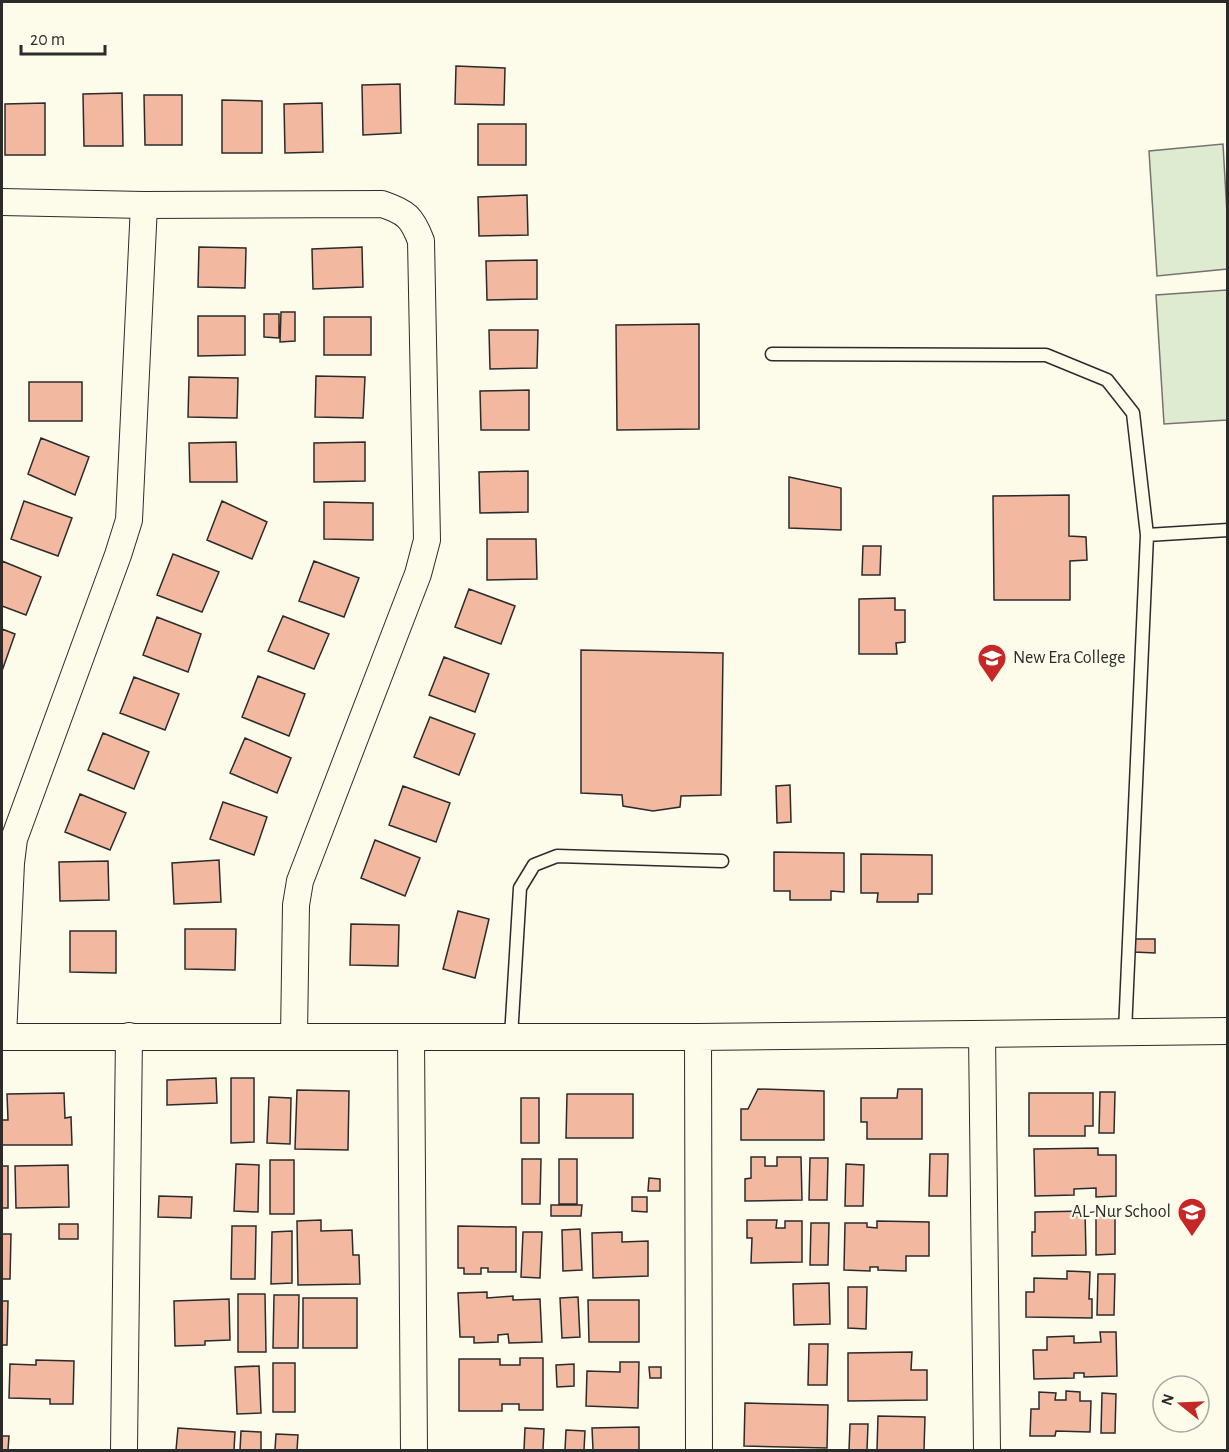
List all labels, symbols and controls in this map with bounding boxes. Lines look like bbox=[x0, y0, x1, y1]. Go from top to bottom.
scale bar bbox=[21, 18, 105, 56]
text: 20 m bbox=[30, 31, 65, 49]
school or university icon: New Era College bbox=[976, 642, 1008, 684]
place label: New Era College bbox=[1013, 649, 1126, 667]
school or university icon: AL-Nur School bbox=[1176, 1196, 1208, 1238]
place label: AL-Nur School bbox=[1072, 1203, 1171, 1221]
north arrow bbox=[1151, 1374, 1211, 1434]
text: N bbox=[1158, 1392, 1177, 1407]

